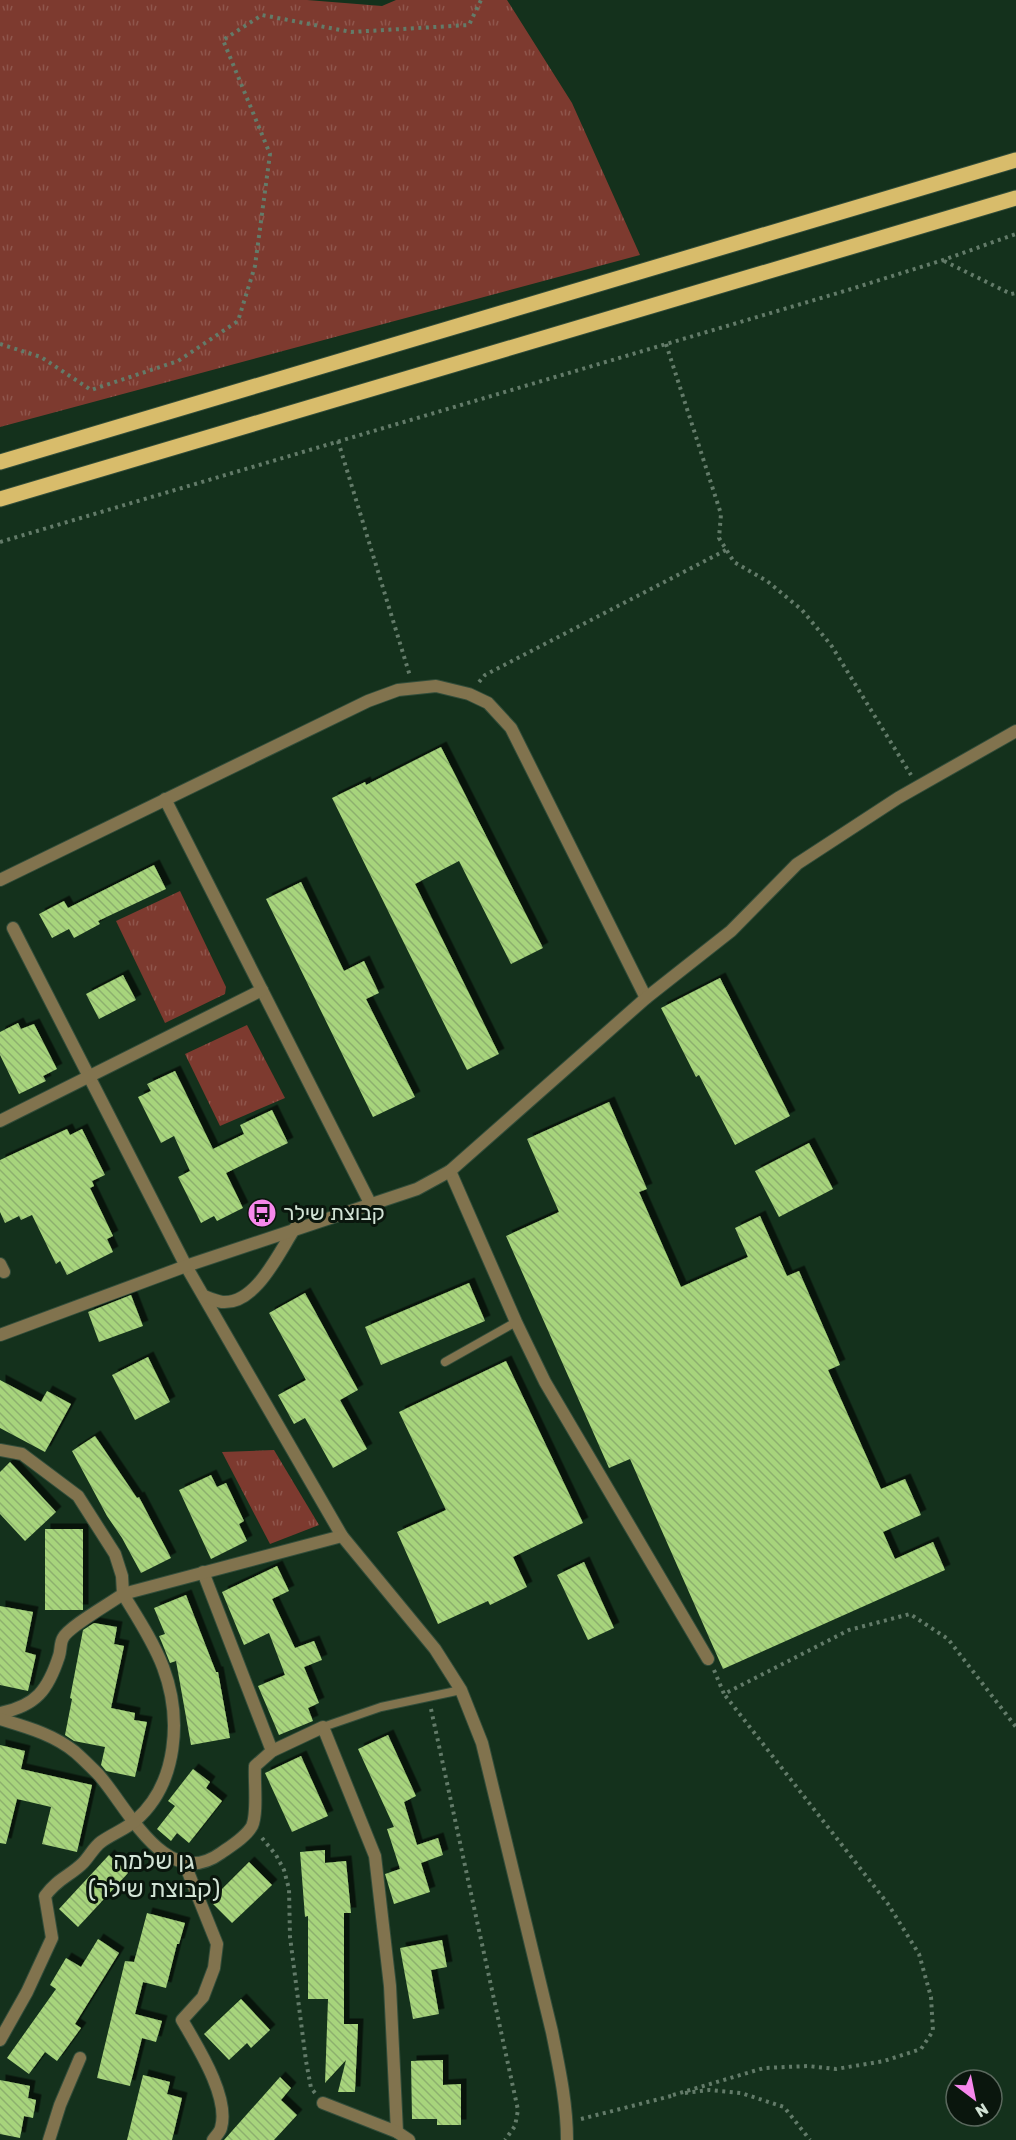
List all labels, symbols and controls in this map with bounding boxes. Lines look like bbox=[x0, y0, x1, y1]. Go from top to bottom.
bus stop icon: קבוצת שילר bbox=[246, 1197, 278, 1229]
place label: קבוצת שילר bbox=[283, 1200, 385, 1225]
district label: גן שלמה (קבוצת שילר) bbox=[88, 1847, 220, 1903]
north arrow bbox=[944, 2068, 1004, 2128]
text: N bbox=[972, 2099, 992, 2121]

